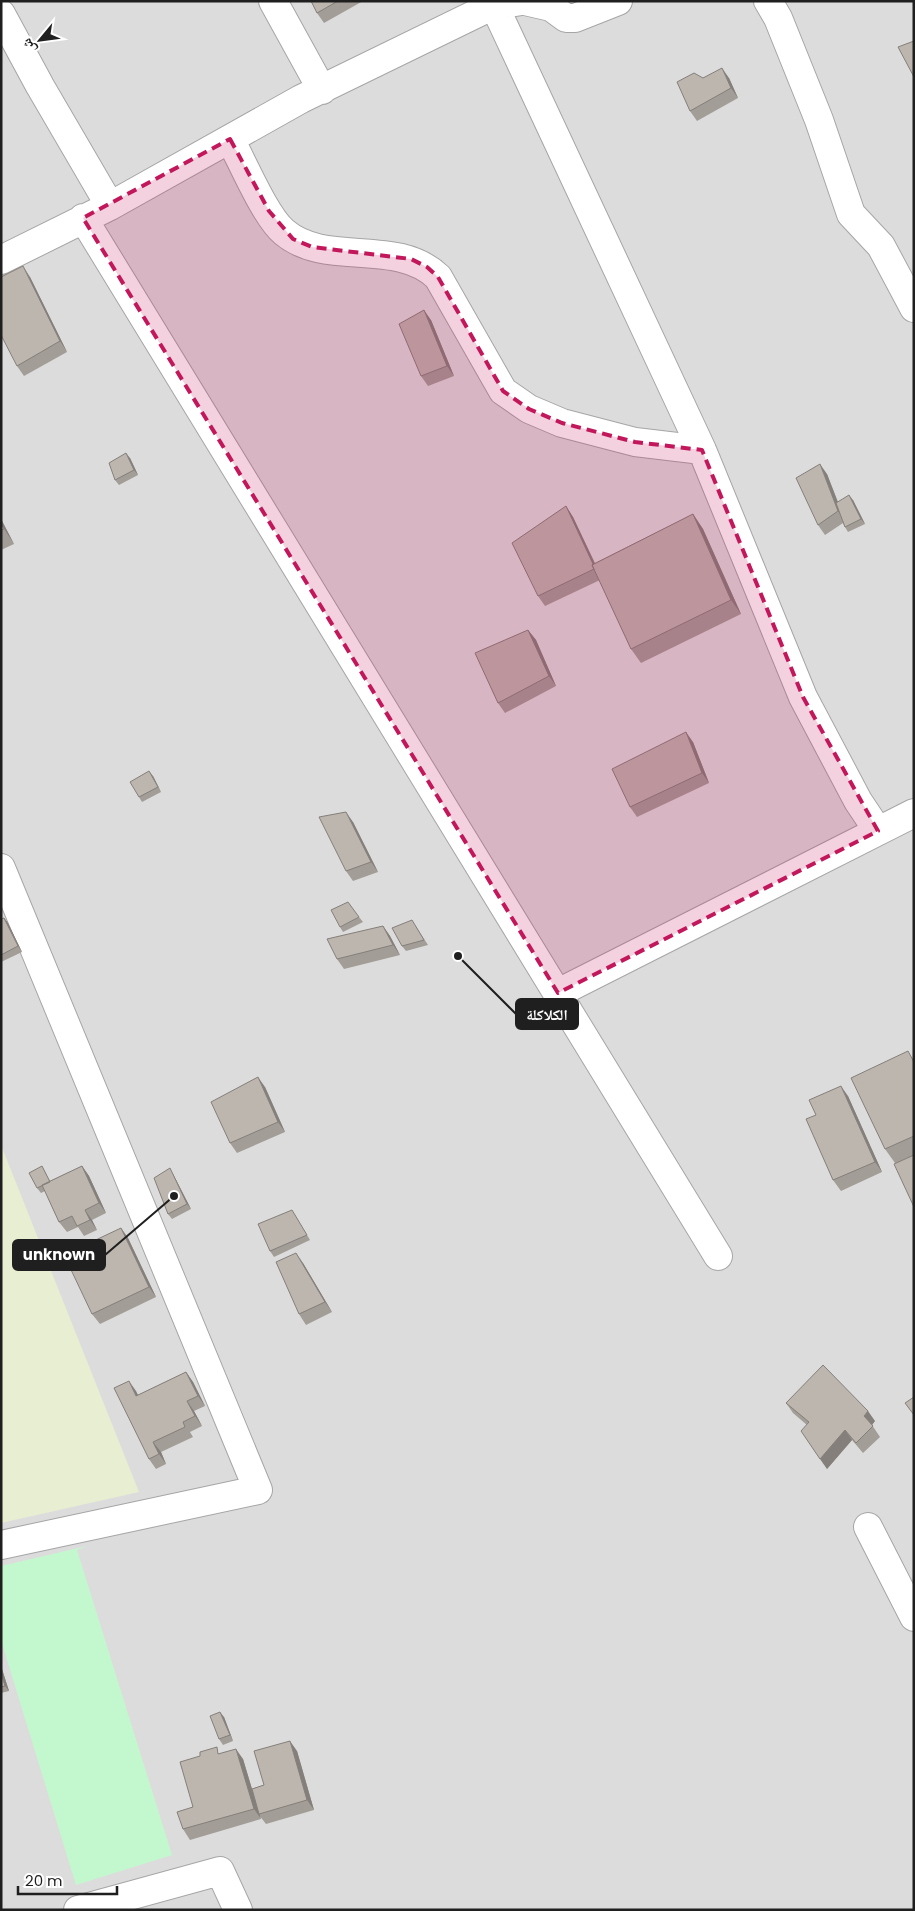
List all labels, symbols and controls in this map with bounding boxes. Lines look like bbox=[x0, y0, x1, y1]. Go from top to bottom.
north arrow bbox=[15, 15, 65, 65]
text: ش bbox=[16, 35, 41, 58]
callout: الكلاكلة bbox=[516, 999, 578, 1029]
text: الكلاكلة bbox=[526, 1004, 568, 1025]
callout: unknown bbox=[13, 1240, 105, 1270]
text: unknown bbox=[23, 1244, 95, 1265]
scale bar bbox=[18, 1864, 116, 1896]
text: 20 m bbox=[25, 1870, 63, 1891]

